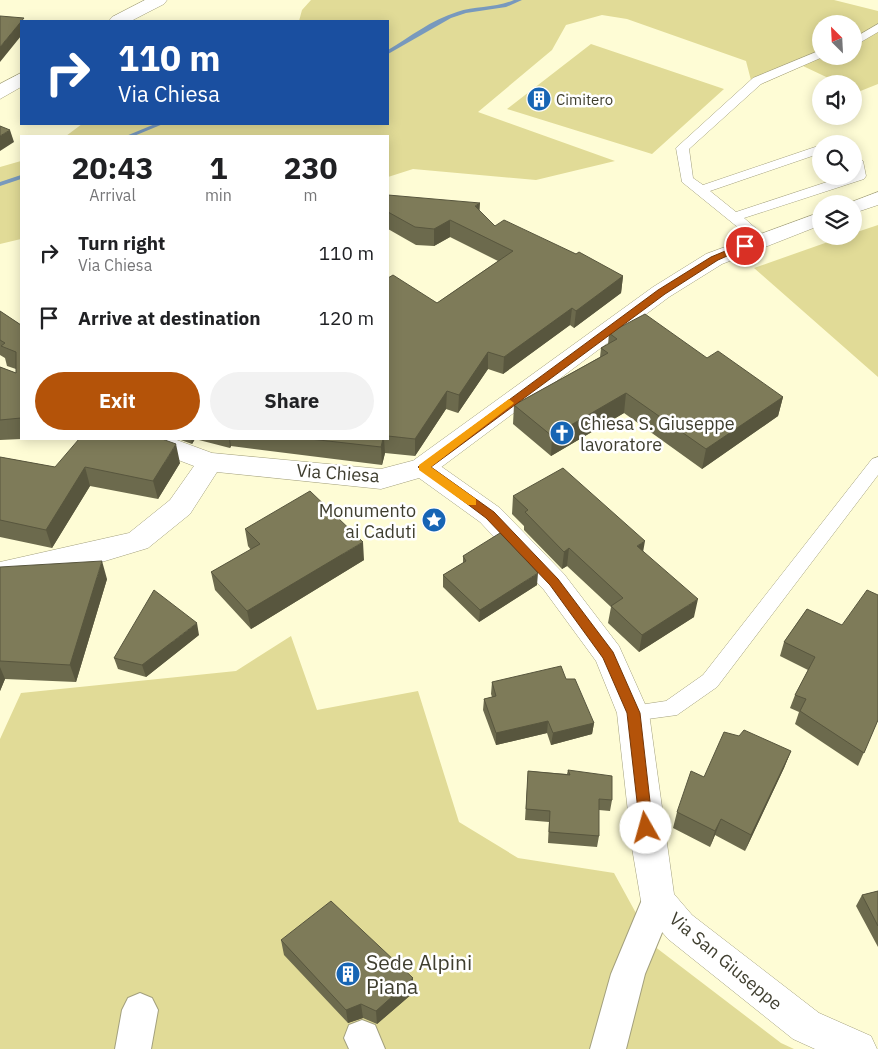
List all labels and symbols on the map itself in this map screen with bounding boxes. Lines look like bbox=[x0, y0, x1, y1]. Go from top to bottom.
north arrow bbox=[812, 15, 862, 65]
building icon: Cimitero bbox=[526, 86, 552, 112]
place label: Cimitero bbox=[556, 90, 613, 109]
pin bbox=[724, 225, 766, 267]
place label: Chiesa S. Giuseppe lavoratore bbox=[580, 412, 735, 456]
church icon: Chiesa S. Giuseppe lavoratore bbox=[549, 420, 575, 446]
street label: Via Chiesa bbox=[296, 459, 381, 487]
place label: Monumento ai Caduti bbox=[319, 499, 416, 543]
place icon: Monumento ai Caduti bbox=[421, 507, 447, 533]
position arrow bbox=[619, 801, 671, 853]
street label: Via San Giuseppe bbox=[665, 907, 787, 1015]
place label: Sede Alpini Piana bbox=[366, 948, 472, 1000]
building icon: Sede Alpini Piana bbox=[335, 961, 361, 987]

